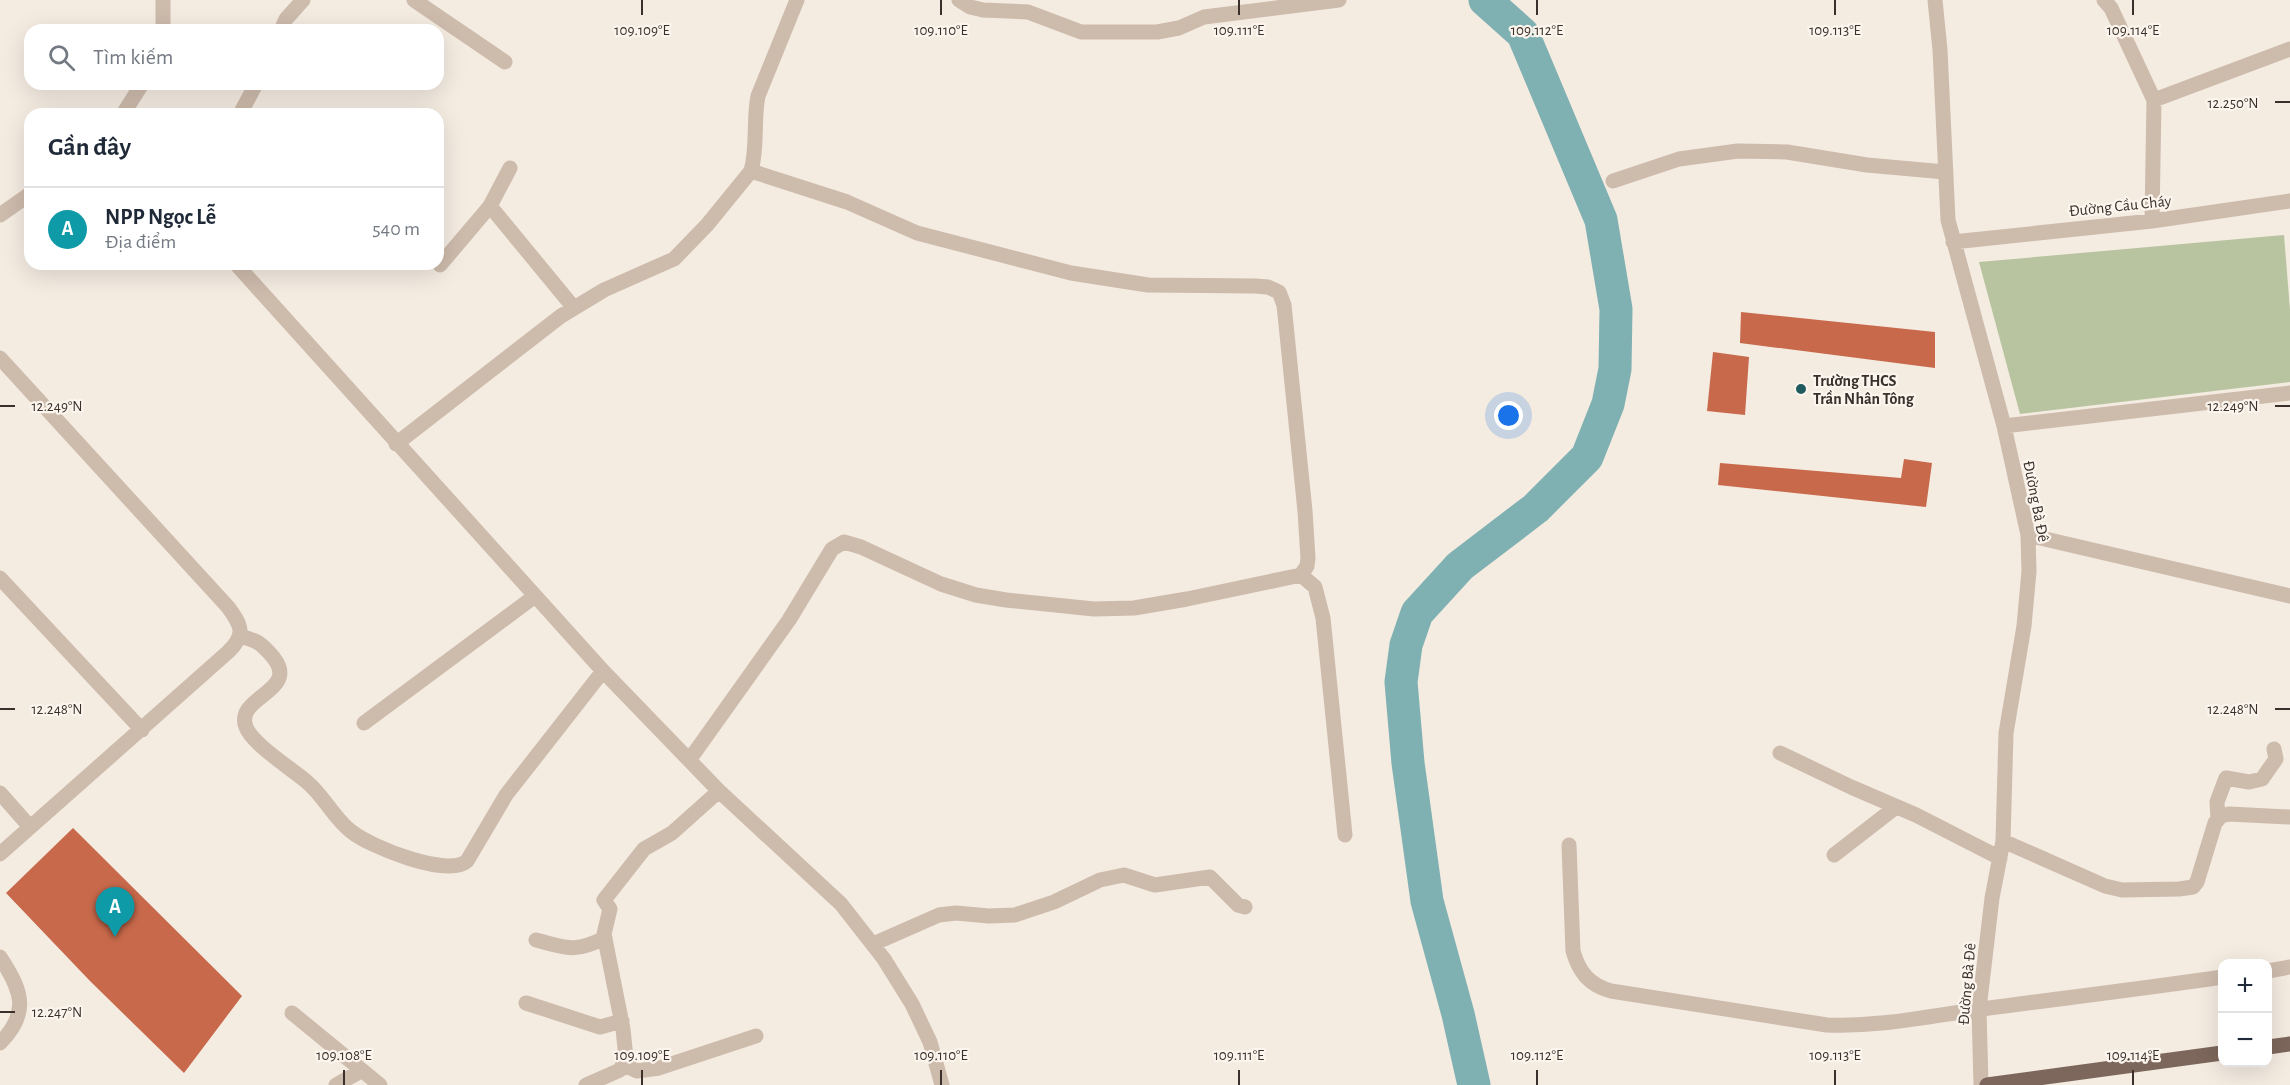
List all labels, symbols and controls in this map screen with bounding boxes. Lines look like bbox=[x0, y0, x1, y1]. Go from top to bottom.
text: 109.109°E bbox=[614, 23, 670, 38]
text: 109.110°E bbox=[914, 23, 968, 38]
text: 109.111°E bbox=[1214, 23, 1264, 38]
text: 109.112°E bbox=[1511, 23, 1563, 38]
text: 109.113°E bbox=[1809, 23, 1861, 38]
text: 109.114°E bbox=[2107, 23, 2159, 38]
search box bbox=[24, 24, 444, 90]
icon: search bbox=[45, 41, 78, 74]
text: Tìm kiếm bbox=[93, 46, 173, 68]
text: 12.250°N bbox=[2207, 96, 2259, 111]
text: Gần đây bbox=[48, 134, 131, 160]
street label: Đường Cầu Cháy bbox=[2068, 193, 2172, 220]
text: NPP Ngọc Lễ bbox=[105, 206, 216, 228]
text: A bbox=[62, 219, 74, 239]
text: 540 m bbox=[372, 219, 420, 239]
text: Địa điểm bbox=[105, 232, 176, 252]
place label: Trường THCS Trần Nhân Tông bbox=[1813, 373, 1915, 407]
marker: Trường THCS Trần Nhân Tông bbox=[1794, 382, 1808, 396]
text: 12.249°N bbox=[31, 399, 83, 414]
text: 12.249°N bbox=[2207, 399, 2259, 414]
your location bbox=[1494, 401, 1523, 430]
street label: Đường Bà Đê bbox=[2020, 459, 2052, 543]
text: 12.248°N bbox=[31, 702, 83, 717]
text: 12.248°N bbox=[2207, 702, 2259, 717]
pin: A bbox=[96, 888, 134, 937]
street label: Đường Bà Đê bbox=[1955, 942, 1979, 1026]
map controls bbox=[2218, 959, 2272, 1067]
button: + bbox=[2218, 959, 2272, 1013]
text: 12.247°N bbox=[32, 1005, 82, 1020]
button: − bbox=[2218, 1013, 2272, 1067]
text: 109.108°E bbox=[316, 1048, 372, 1063]
text: 109.109°E bbox=[614, 1048, 670, 1063]
text: 109.110°E bbox=[914, 1048, 968, 1063]
text: 109.111°E bbox=[1214, 1048, 1264, 1063]
text: 109.112°E bbox=[1511, 1048, 1563, 1063]
text: 109.113°E bbox=[1809, 1048, 1861, 1063]
text: 109.114°E bbox=[2107, 1048, 2159, 1063]

